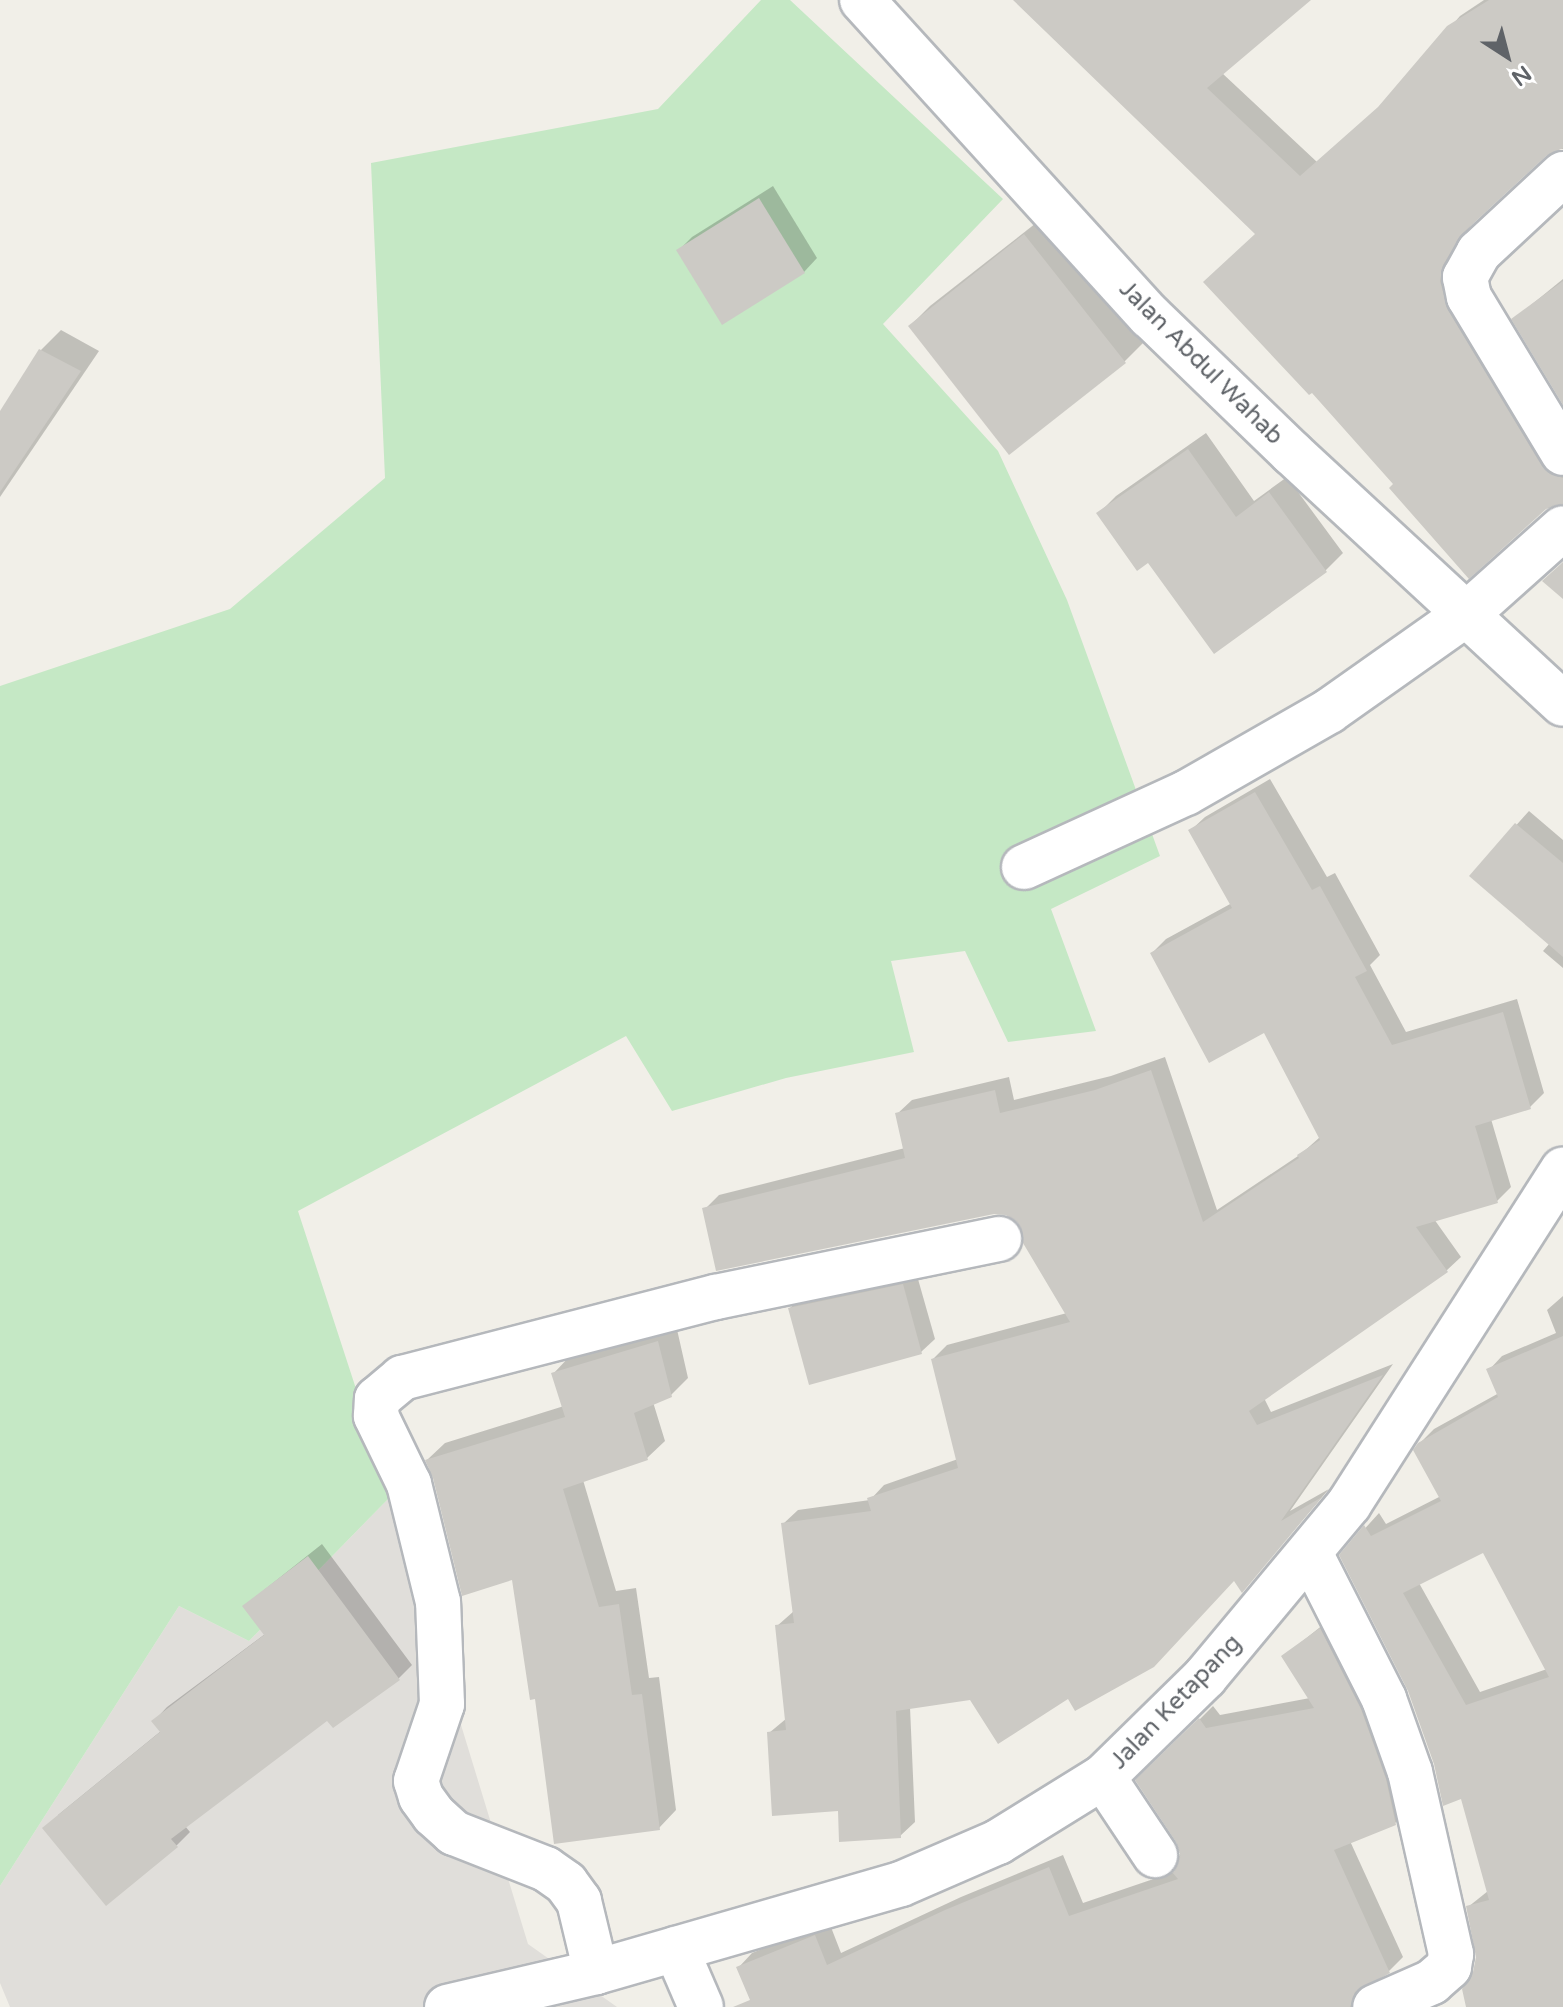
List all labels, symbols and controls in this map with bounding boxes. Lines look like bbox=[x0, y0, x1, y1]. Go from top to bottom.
north arrow bbox=[1467, 16, 1547, 96]
text: N bbox=[1506, 60, 1536, 91]
street label: Jalan Abdul Wahab bbox=[1113, 275, 1289, 451]
street label: Jalan Ketapang bbox=[1105, 1629, 1247, 1775]

